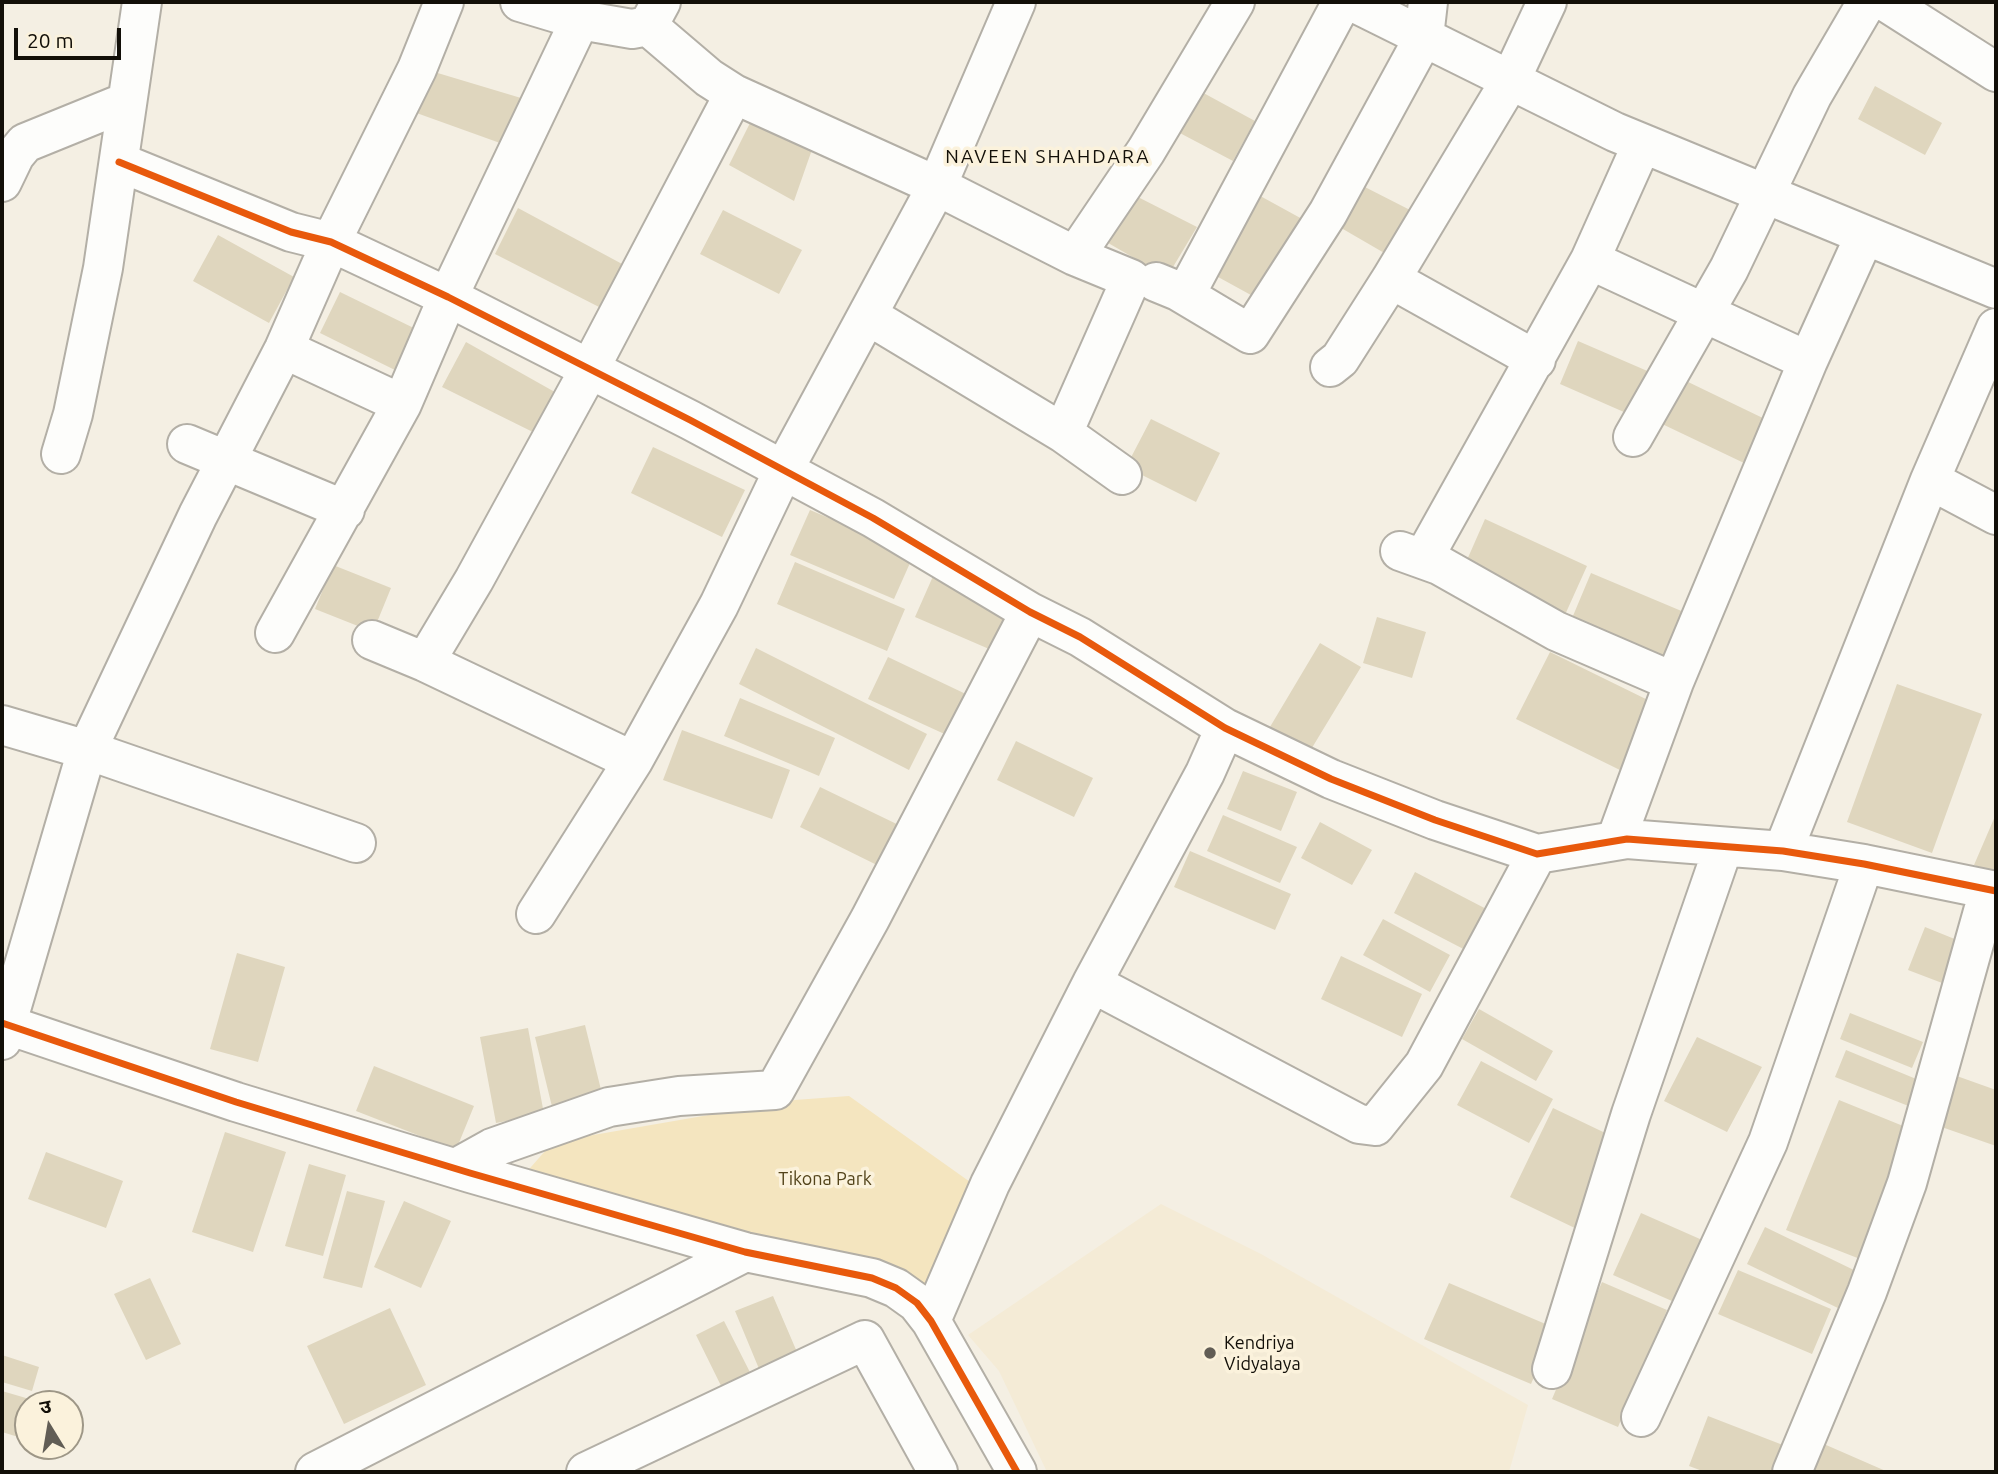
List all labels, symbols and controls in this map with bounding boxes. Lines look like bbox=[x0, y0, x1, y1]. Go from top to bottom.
scale bar bbox=[18, 14, 124, 58]
text: 20 m bbox=[27, 28, 74, 52]
district label: NAVEEN SHAHDARA bbox=[947, 146, 1149, 168]
park label: Tikona Park bbox=[778, 1168, 872, 1190]
place label: Kendriya Vidyalaya bbox=[1224, 1332, 1301, 1374]
marker: Kendriya Vidyalaya bbox=[1202, 1345, 1218, 1361]
north arrow bbox=[14, 1390, 84, 1460]
text: उ bbox=[38, 1394, 53, 1418]

